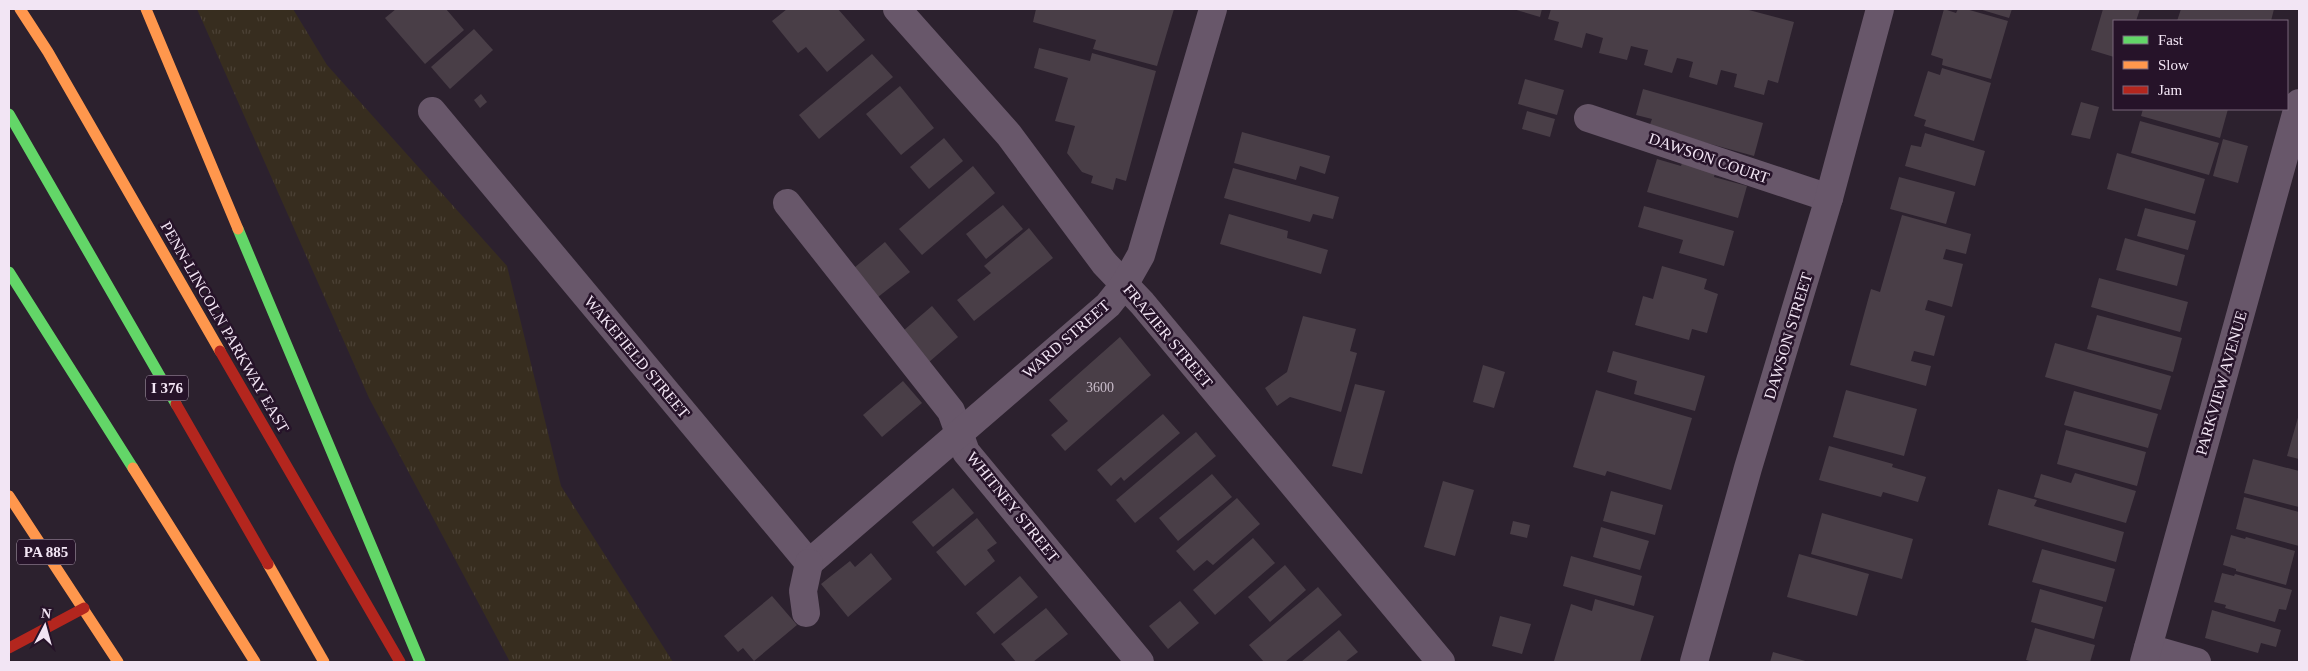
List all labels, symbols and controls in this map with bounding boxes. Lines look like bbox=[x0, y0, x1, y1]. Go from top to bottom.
legend bbox=[2113, 20, 2288, 110]
text: Fast bbox=[2158, 32, 2184, 48]
text: Slow bbox=[2158, 57, 2189, 73]
text: Jam bbox=[2158, 82, 2182, 98]
street label: DAWSON COURT bbox=[1647, 129, 1772, 187]
street label: PENN-LINCOLN PARKWAY EAST bbox=[157, 218, 293, 436]
street label: DAWSON STREET bbox=[1761, 270, 1815, 401]
street label: FRAZIER STREET bbox=[1120, 281, 1216, 391]
street label: WAKEFIELD STREET bbox=[581, 292, 693, 422]
street label: WARD STREET bbox=[1019, 296, 1113, 381]
street label: PARKVIEW AVENUE bbox=[2192, 309, 2250, 457]
road number: I 376 bbox=[146, 376, 188, 400]
house number: 3600 bbox=[1086, 380, 1114, 395]
street label: WHITNEY STREET bbox=[963, 449, 1063, 566]
road number: PA 885 bbox=[17, 540, 75, 564]
north arrow bbox=[20, 601, 70, 651]
text: N bbox=[40, 606, 52, 622]

